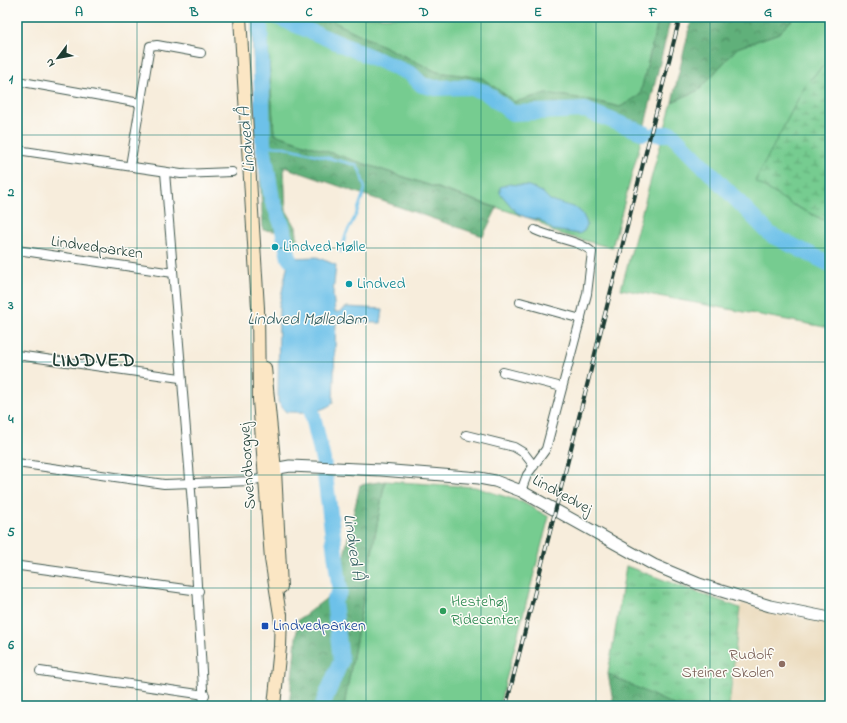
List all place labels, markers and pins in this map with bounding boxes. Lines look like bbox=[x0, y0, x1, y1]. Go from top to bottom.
place label: Lindved Mølle bbox=[283, 235, 366, 259]
marker: Lindved Mølle bbox=[270, 242, 280, 252]
place label: Lindved bbox=[357, 272, 406, 296]
marker: Lindved bbox=[344, 279, 354, 289]
place label: Hestehøj Ridecenter bbox=[451, 590, 519, 632]
marker: Hestehøj Ridecenter bbox=[438, 606, 448, 616]
place label: Lindvedparken bbox=[273, 614, 366, 638]
marker: Lindvedparken bbox=[260, 621, 270, 631]
place label: Rudolf Steiner Skolen bbox=[681, 643, 775, 685]
marker: Rudolf Steiner Skolen bbox=[777, 659, 787, 669]

